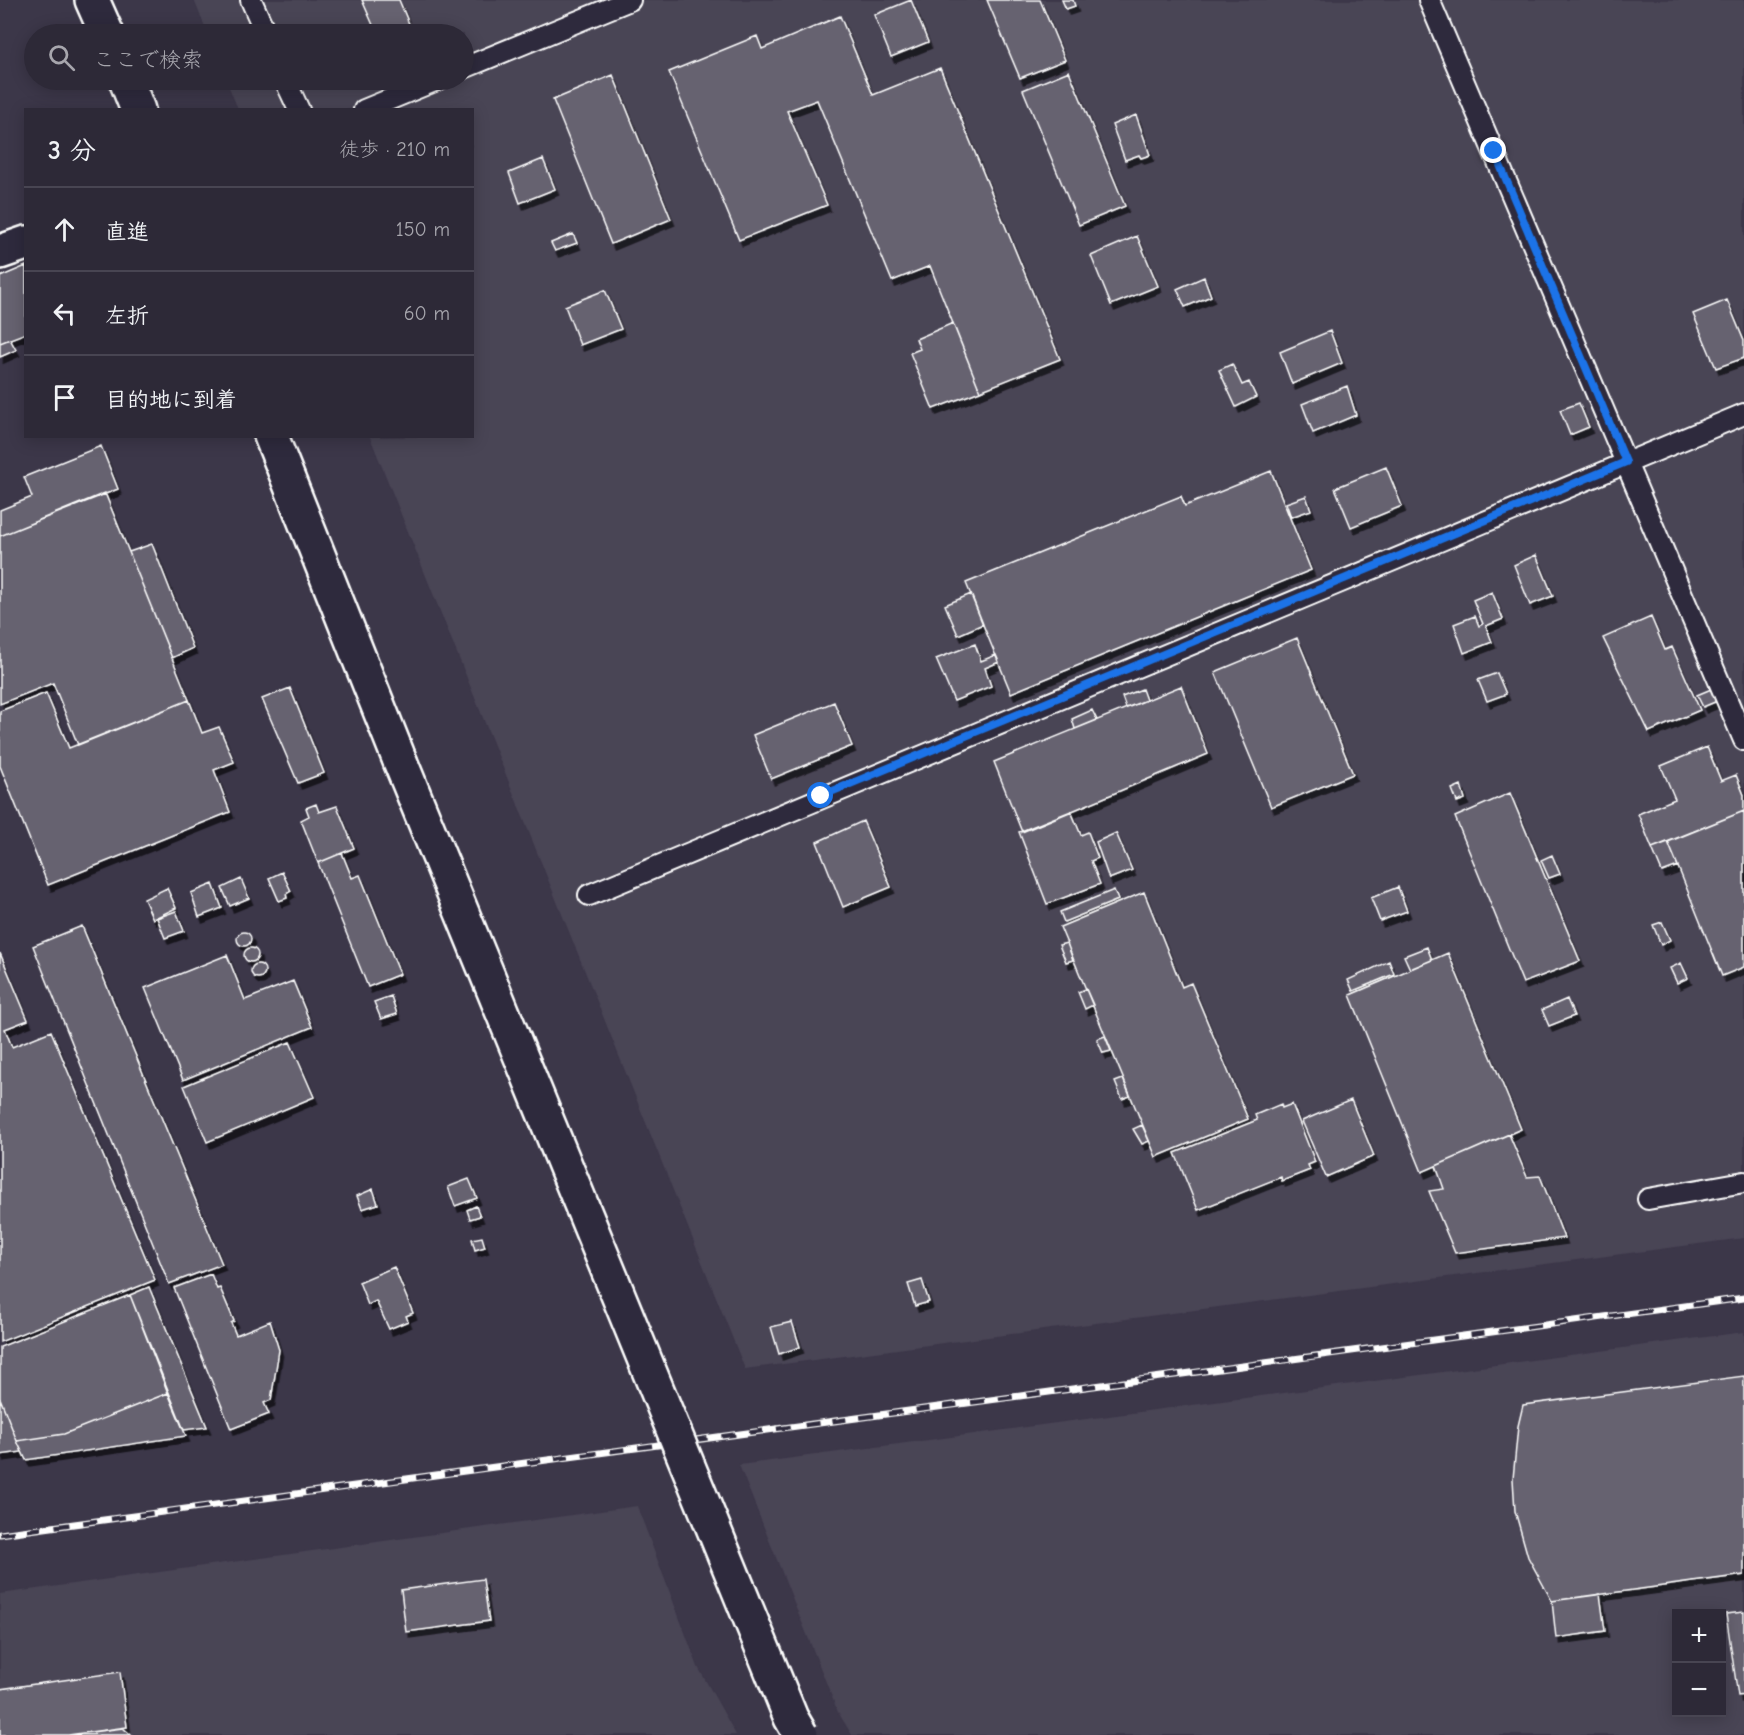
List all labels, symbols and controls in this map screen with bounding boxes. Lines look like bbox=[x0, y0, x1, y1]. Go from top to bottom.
search box bbox=[24, 24, 474, 90]
icon: search bbox=[45, 41, 78, 74]
text: ここで検索 bbox=[93, 47, 203, 73]
text: 3 分 bbox=[48, 136, 96, 166]
route end bbox=[1480, 137, 1506, 163]
text: 徒歩 · 210 m bbox=[339, 138, 450, 161]
icon: ahead bbox=[48, 213, 81, 246]
text: 150 m bbox=[396, 218, 450, 241]
text: 直進 bbox=[105, 219, 149, 245]
icon: left bbox=[48, 297, 81, 330]
text: 60 m bbox=[404, 302, 450, 325]
text: 左折 bbox=[105, 303, 149, 329]
icon: arrive bbox=[48, 381, 81, 414]
text: 目的地に到着 bbox=[105, 387, 237, 413]
route start bbox=[807, 782, 833, 808]
map controls bbox=[1672, 1609, 1726, 1717]
button: + bbox=[1672, 1609, 1726, 1663]
button: − bbox=[1672, 1663, 1726, 1717]

